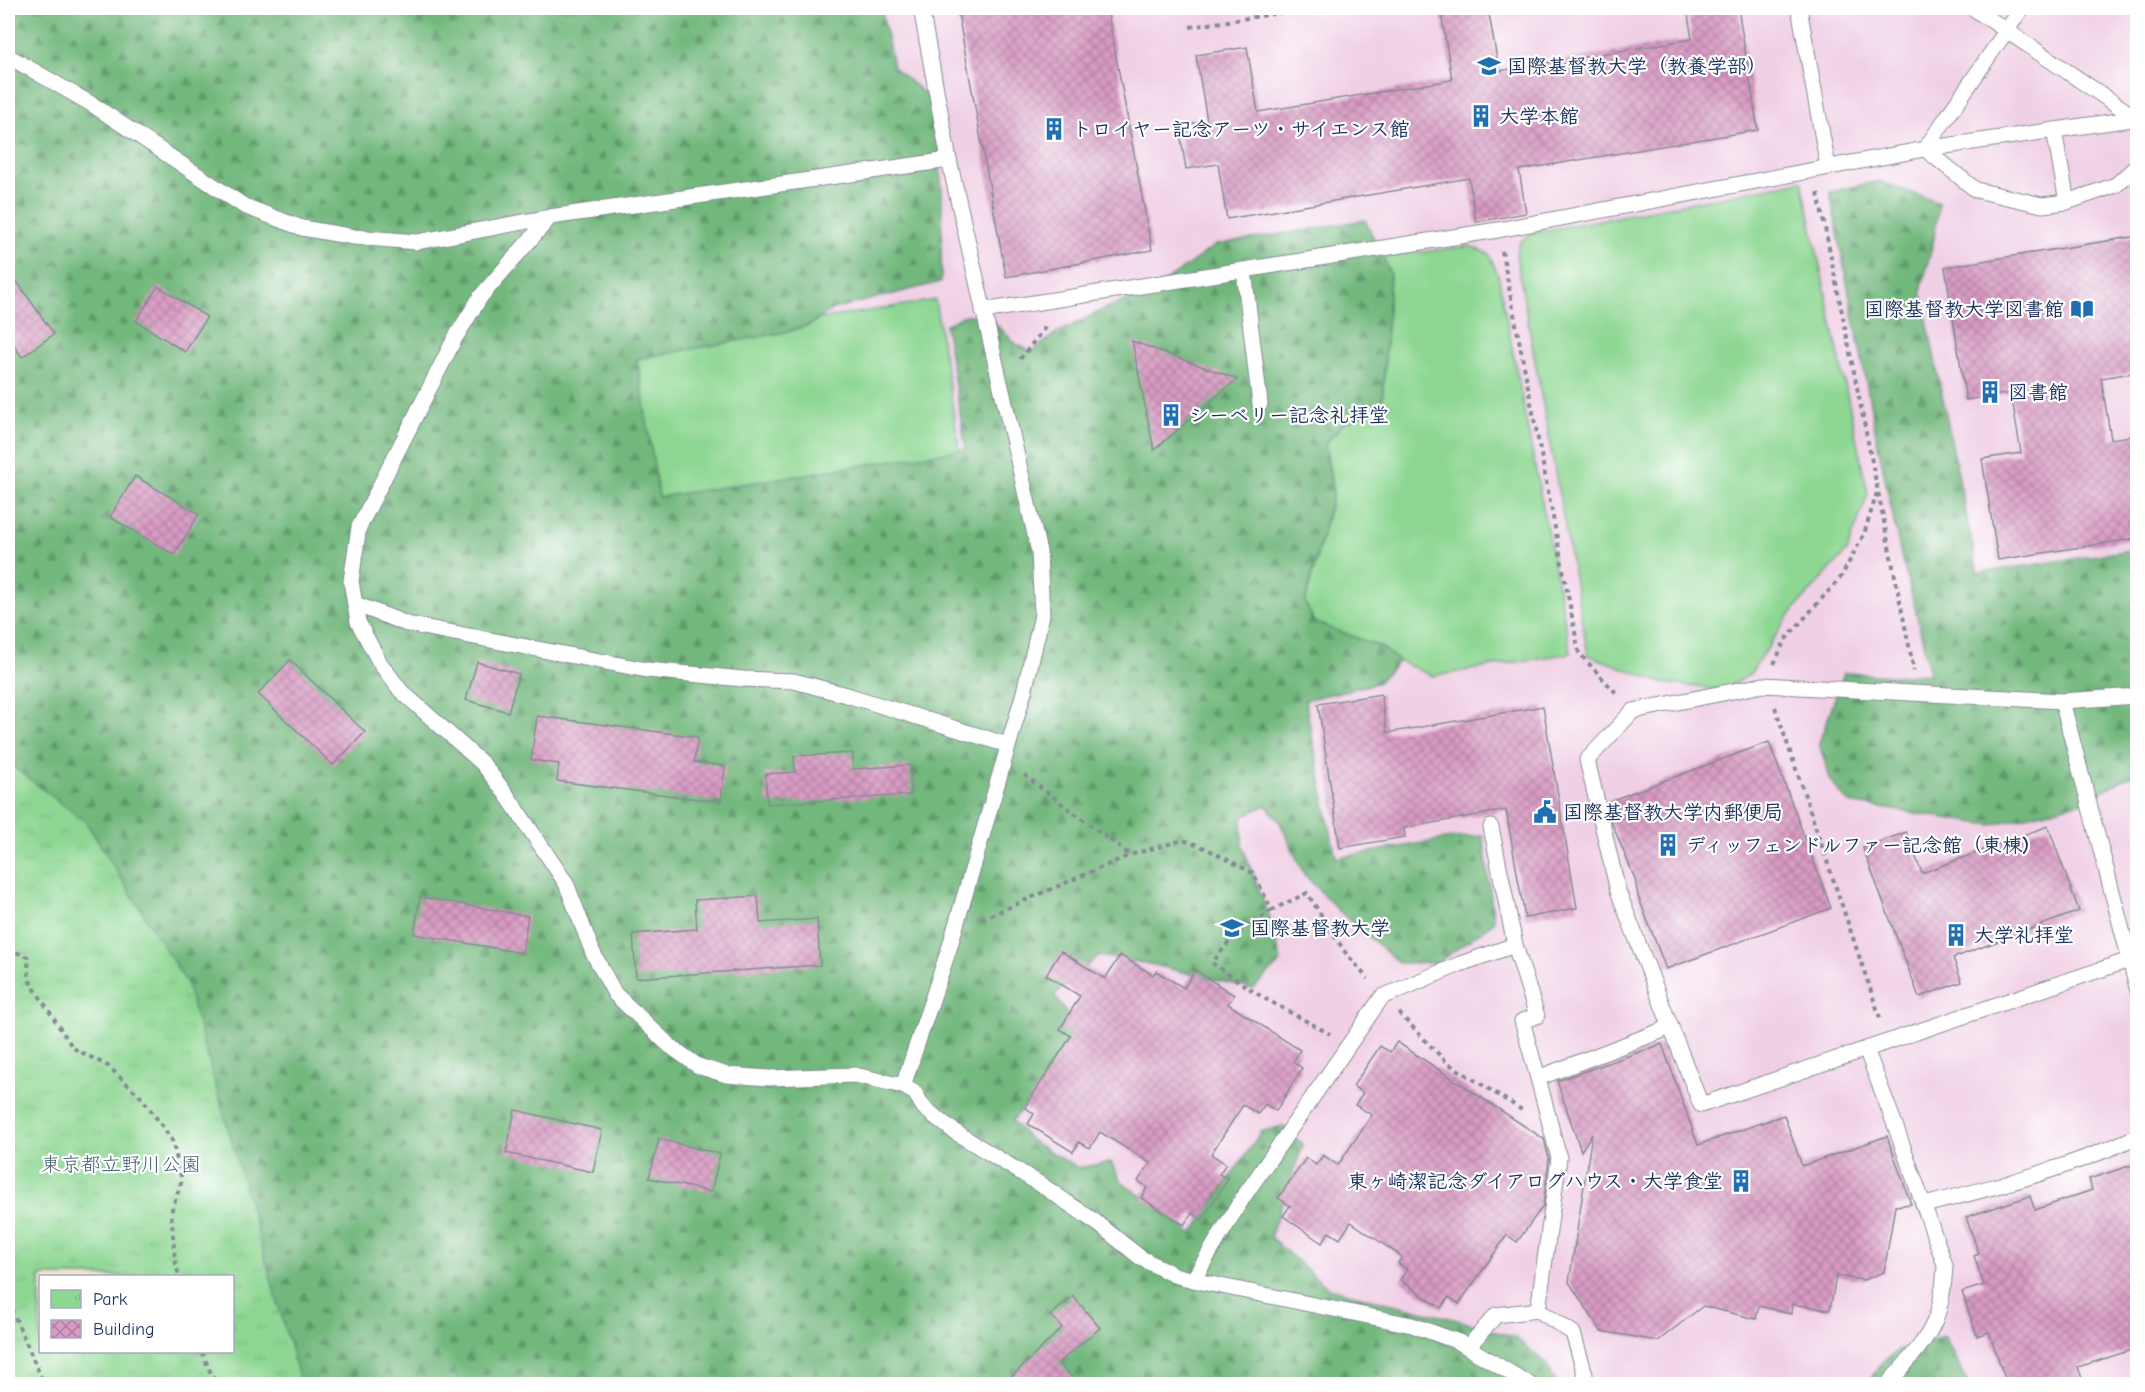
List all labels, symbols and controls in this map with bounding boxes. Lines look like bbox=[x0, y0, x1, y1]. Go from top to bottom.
school or university icon: 国際基督教大学（教養学部） bbox=[1476, 53, 1502, 79]
place label: 国際基督教大学（教養学部） bbox=[1507, 55, 1767, 78]
building icon: 大学本館 bbox=[1468, 103, 1494, 129]
place label: 大学本館 bbox=[1499, 105, 1579, 128]
building icon: トロイヤー記念アーツ・サイエンス館 bbox=[1041, 116, 1067, 142]
place label: トロイヤー記念アーツ・サイエンス館 bbox=[1072, 118, 1410, 141]
library icon: 国際基督教大学図書館 bbox=[2069, 296, 2095, 322]
place label: 国際基督教大学図書館 bbox=[1864, 298, 2064, 321]
building icon: 図書館 bbox=[1977, 379, 2003, 405]
place label: 図書館 bbox=[2008, 381, 2068, 404]
building icon: シーベリー記念礼拝堂 bbox=[1158, 402, 1184, 428]
place label: シーベリー記念礼拝堂 bbox=[1189, 404, 1389, 427]
public building icon: 国際基督教大学内郵便局 bbox=[1532, 799, 1558, 825]
place label: 国際基督教大学内郵便局 bbox=[1563, 801, 1783, 824]
building icon: ディッフェンドルファー記念館（東棟) bbox=[1655, 832, 1681, 858]
place label: ディッフェンドルファー記念館（東棟) bbox=[1686, 834, 2029, 857]
school or university icon: 国際基督教大学 bbox=[1219, 915, 1245, 941]
place label: 国際基督教大学 bbox=[1250, 917, 1390, 940]
building icon: 大学礼拝堂 bbox=[1943, 922, 1969, 948]
place label: 大学礼拝堂 bbox=[1974, 924, 2074, 947]
park label: 東京都立野川公園 bbox=[41, 1153, 201, 1176]
building icon: 東ヶ崎潔記念ダイアログハウス・大学食堂 bbox=[1728, 1168, 1754, 1194]
place label: 東ヶ崎潔記念ダイアログハウス・大学食堂 bbox=[1347, 1170, 1723, 1193]
legend bbox=[39, 1275, 234, 1353]
text: Park bbox=[93, 1289, 128, 1310]
text: Building bbox=[93, 1319, 155, 1340]

